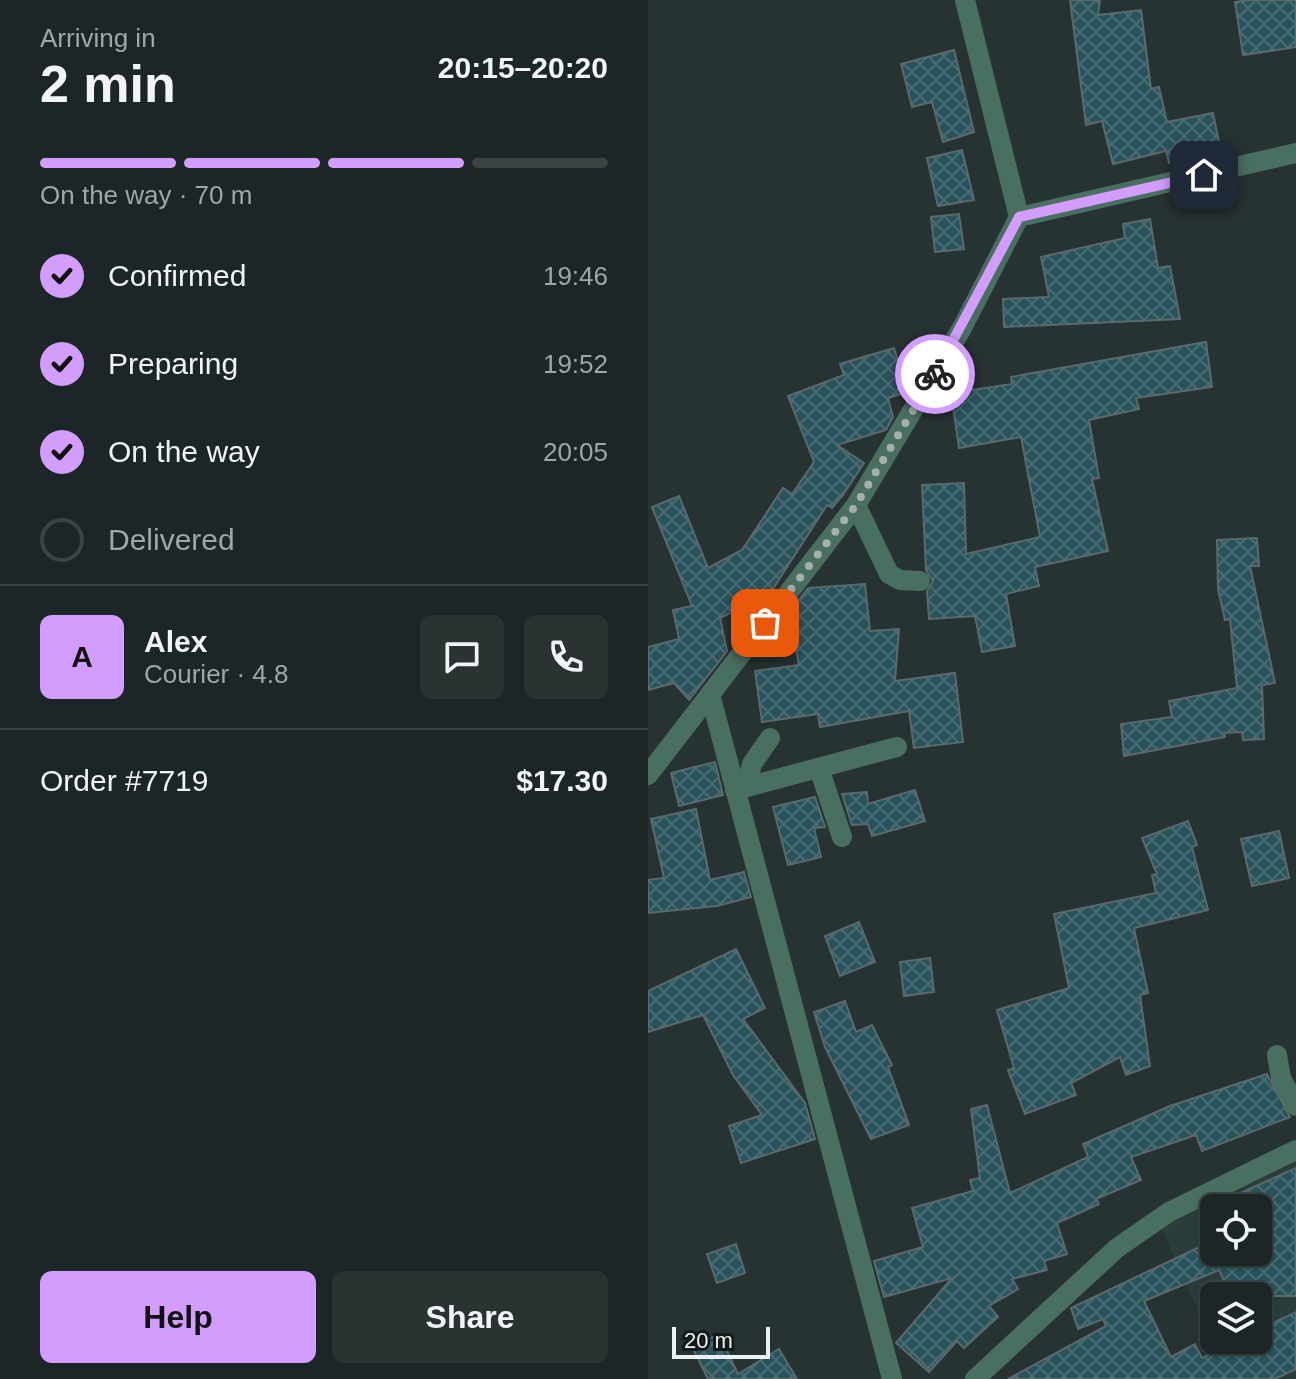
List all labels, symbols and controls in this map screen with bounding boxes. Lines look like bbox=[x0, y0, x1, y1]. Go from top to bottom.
text: Arriving in bbox=[40, 23, 156, 53]
text: 20:15–20:20 bbox=[438, 51, 608, 84]
text: 2 min bbox=[40, 55, 176, 113]
pin bbox=[1170, 141, 1238, 209]
icon: home bbox=[1182, 153, 1226, 197]
text: On the way · 70 m bbox=[40, 180, 252, 210]
icon: check bbox=[40, 254, 84, 298]
text: Confirmed bbox=[108, 259, 246, 292]
text: 19:46 bbox=[543, 261, 608, 291]
courier bbox=[895, 334, 975, 414]
icon: check bbox=[40, 342, 84, 386]
text: Preparing bbox=[108, 347, 238, 380]
text: 19:52 bbox=[543, 349, 608, 379]
icon: bike bbox=[913, 352, 957, 396]
icon: check bbox=[40, 430, 84, 474]
text: On the way bbox=[108, 435, 260, 468]
text: 20:05 bbox=[543, 437, 608, 467]
text: Delivered bbox=[108, 523, 235, 556]
pin bbox=[731, 589, 799, 657]
icon: bag bbox=[743, 601, 787, 645]
button: chat bbox=[420, 615, 504, 699]
button: phone bbox=[524, 615, 608, 699]
text: Alex bbox=[144, 625, 207, 658]
text: A bbox=[71, 640, 93, 673]
text: Courier · 4.8 bbox=[144, 659, 289, 689]
text: Order #7719 bbox=[40, 764, 208, 797]
text: $17.30 bbox=[516, 764, 608, 797]
map controls bbox=[1200, 1194, 1272, 1354]
button: locate bbox=[1200, 1194, 1272, 1266]
button: Help bbox=[40, 1271, 316, 1363]
button: Share bbox=[332, 1271, 608, 1363]
button: layers bbox=[1200, 1282, 1272, 1354]
scale bar bbox=[672, 1323, 770, 1359]
text: 20 m bbox=[684, 1328, 733, 1353]

